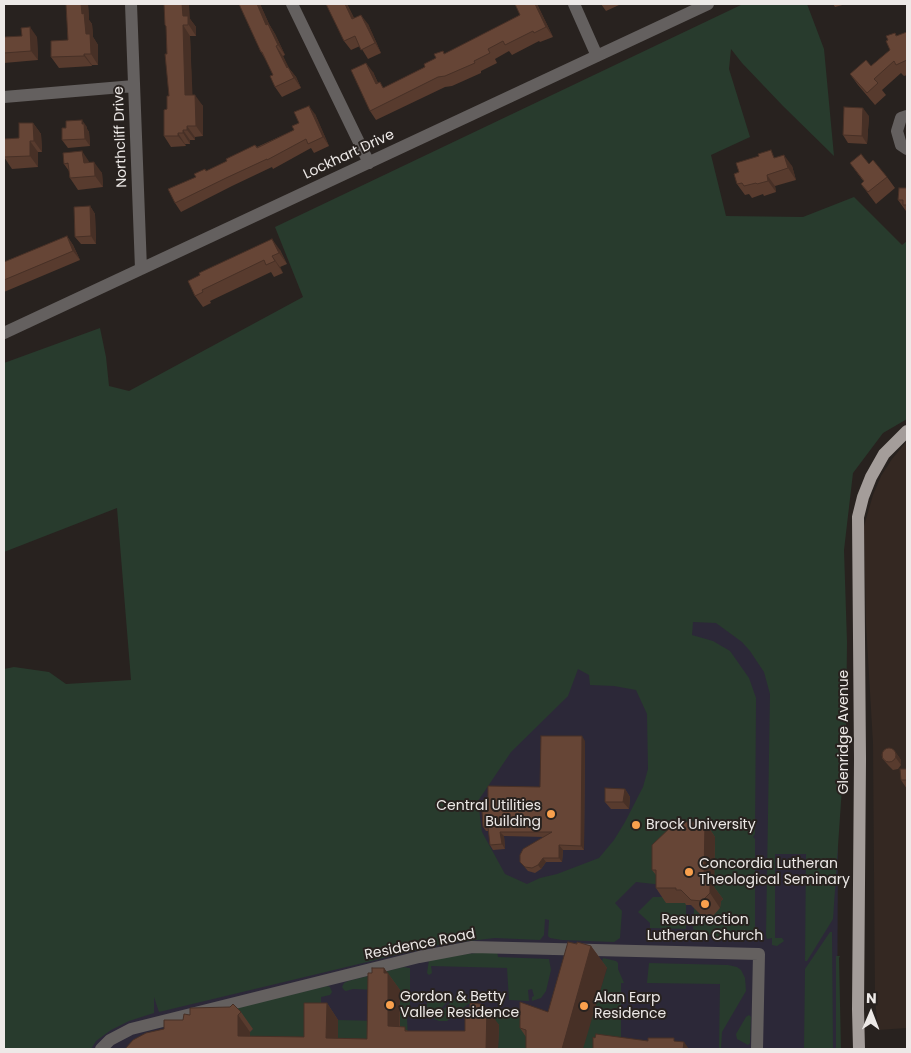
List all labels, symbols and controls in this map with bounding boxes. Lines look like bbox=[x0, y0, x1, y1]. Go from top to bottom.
street label: Northcliff Drive bbox=[111, 86, 131, 188]
street label: Lockhart Drive bbox=[301, 127, 397, 183]
street label: Glenridge Avenue bbox=[836, 670, 852, 794]
place label: Central Utilities Building bbox=[436, 798, 541, 830]
marker: Central Utilities Building bbox=[545, 808, 557, 820]
place label: Brock University bbox=[646, 817, 756, 833]
marker: Brock University bbox=[630, 819, 642, 831]
place label: Concordia Lutheran Theological Seminary bbox=[699, 856, 850, 889]
marker: Concordia Lutheran Theological Seminary bbox=[683, 866, 695, 878]
marker: Resurrection Lutheran Church bbox=[699, 898, 711, 910]
place label: Resurrection Lutheran Church bbox=[647, 912, 763, 944]
street label: Residence Road bbox=[363, 926, 477, 964]
north arrow bbox=[846, 988, 896, 1038]
text: N bbox=[866, 988, 877, 1008]
place label: Gordon & Betty Vallee Residence bbox=[400, 989, 519, 1022]
place label: Alan Earp Residence bbox=[594, 990, 666, 1022]
marker: Gordon & Betty Vallee Residence bbox=[384, 999, 396, 1011]
marker: Alan Earp Residence bbox=[578, 1000, 590, 1012]

